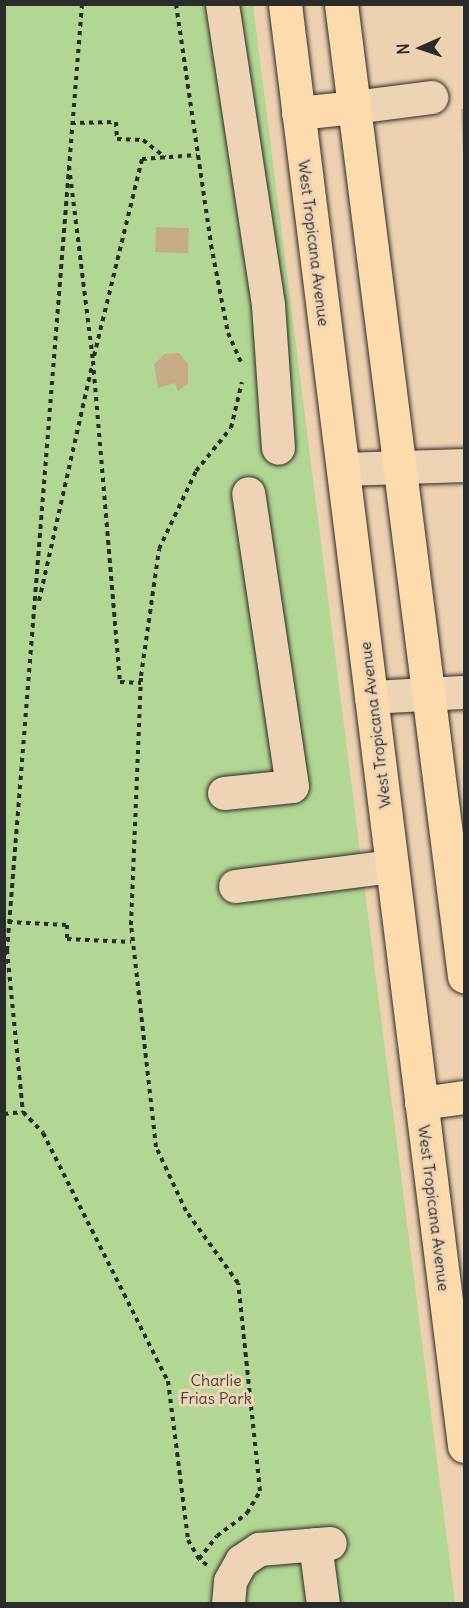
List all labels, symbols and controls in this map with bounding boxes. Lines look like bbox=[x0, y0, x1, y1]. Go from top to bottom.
north arrow bbox=[391, 18, 451, 78]
text: N bbox=[393, 43, 413, 55]
street label: West Tropicana Avenue bbox=[294, 159, 334, 327]
street label: West Tropicana Avenue bbox=[355, 641, 395, 809]
street label: West Tropicana Avenue bbox=[414, 1124, 454, 1292]
park label: Charlie Frias Park bbox=[180, 1370, 252, 1408]

